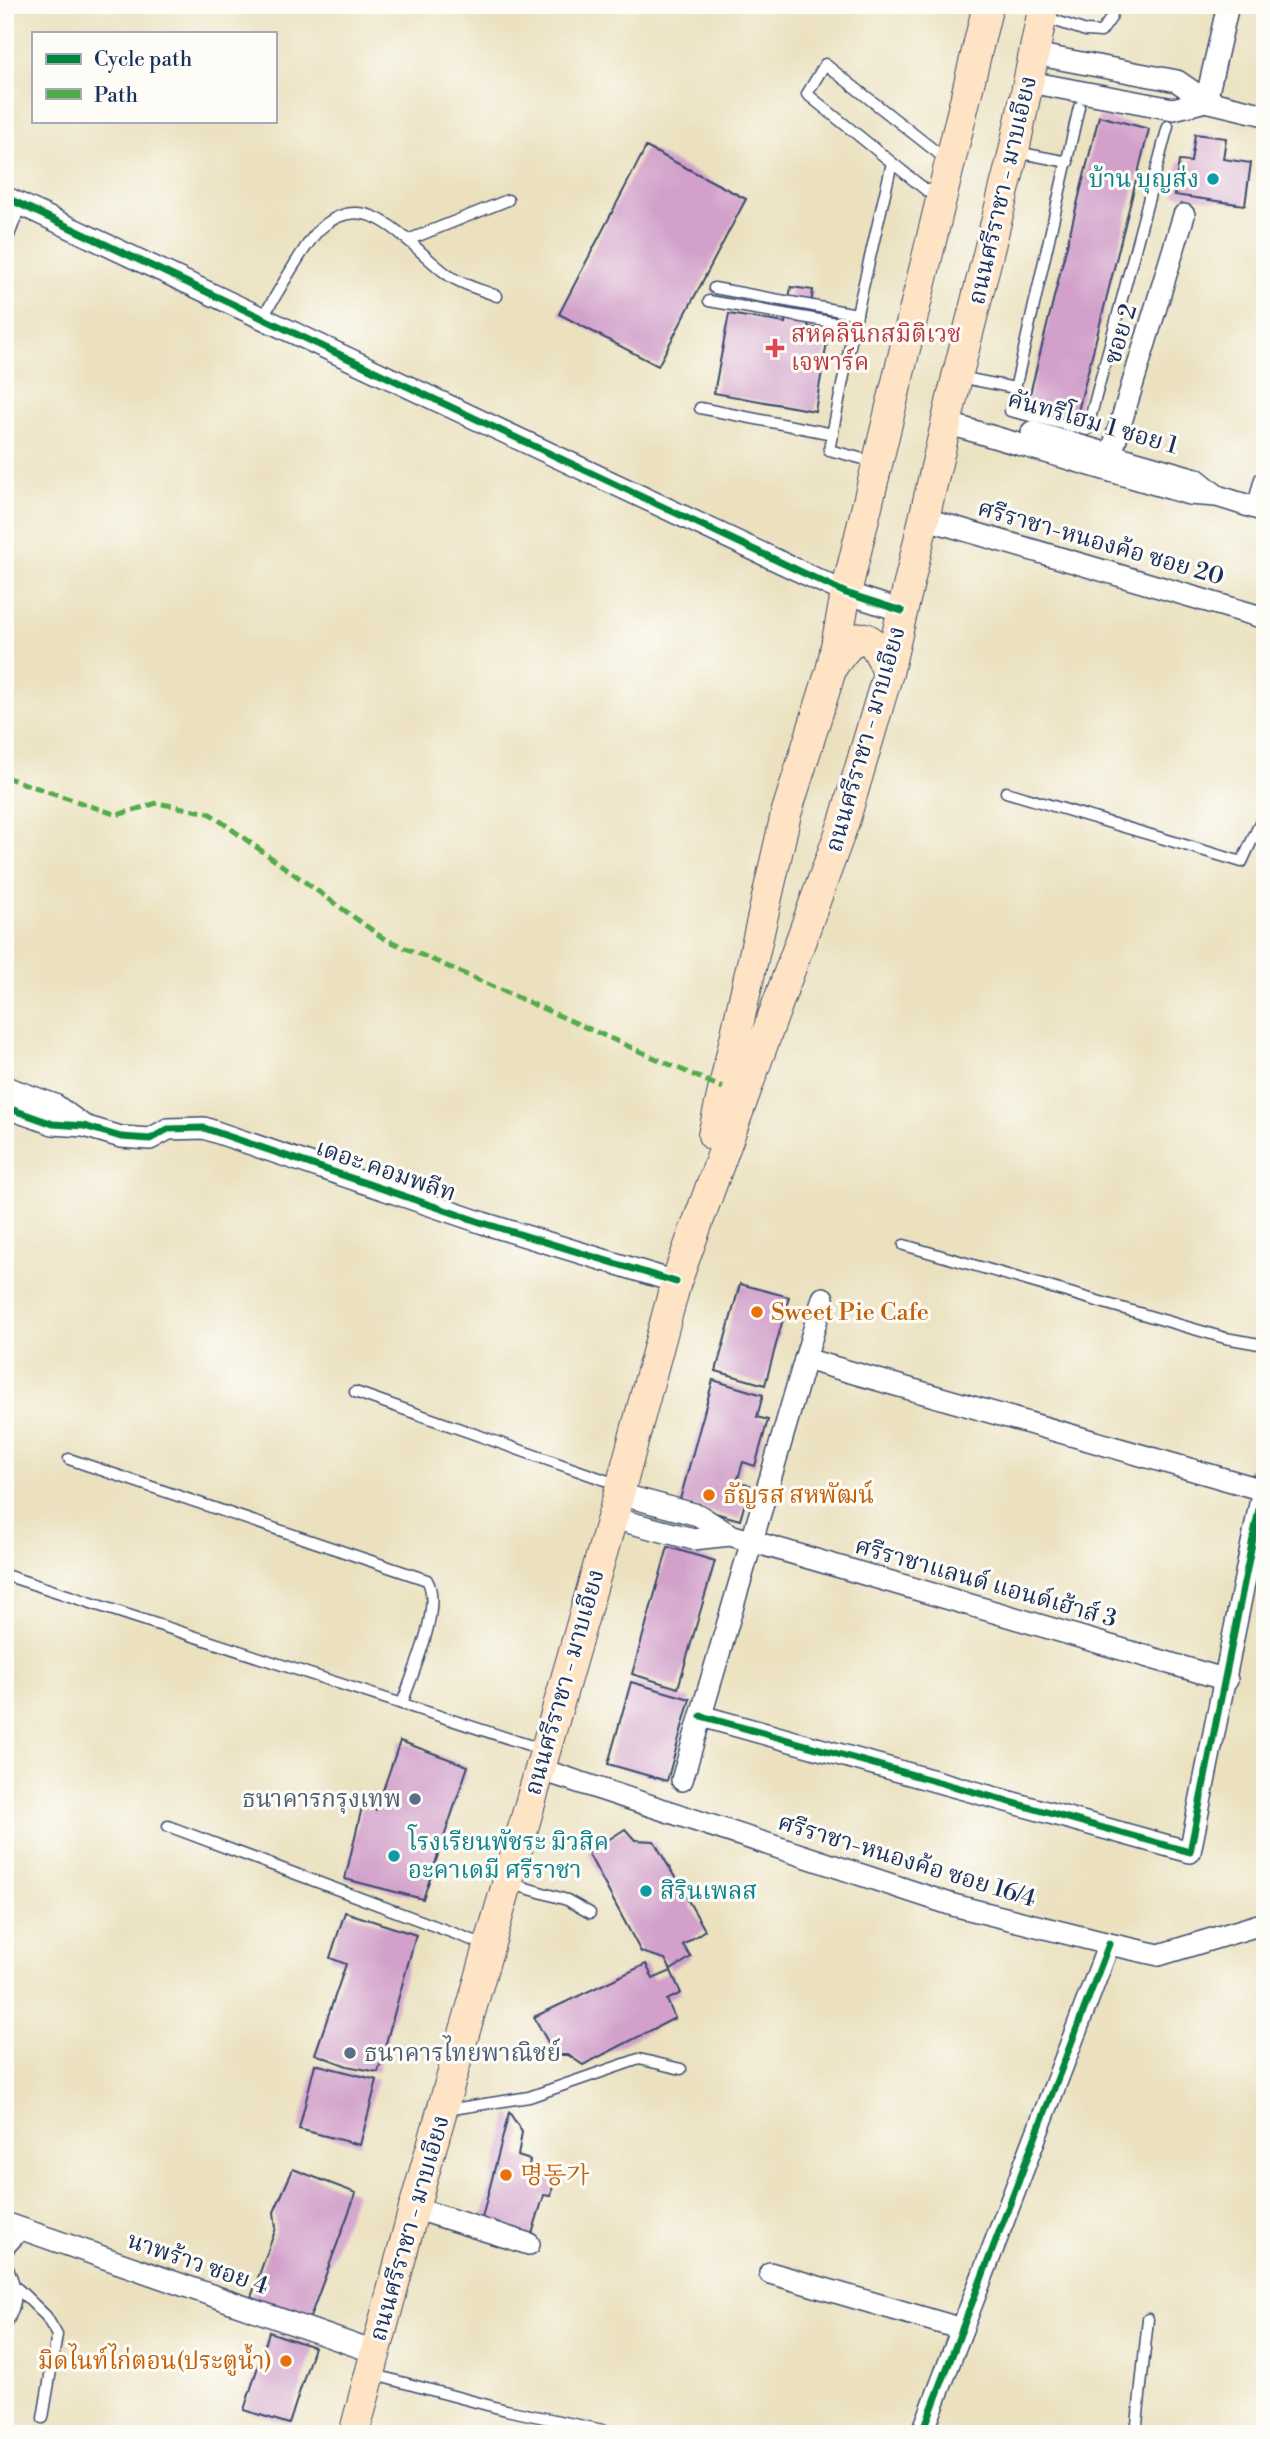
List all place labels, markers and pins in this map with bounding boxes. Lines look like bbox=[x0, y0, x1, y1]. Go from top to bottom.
place label: บ้าน บุญส่ง bbox=[1089, 165, 1199, 195]
marker: บ้าน บุญส่ง bbox=[1205, 171, 1221, 187]
place label: สหคลินิกสมิติเวช เจพาร์ค bbox=[791, 320, 961, 378]
marker: สหคลินิกสมิติเวช เจพาร์ค bbox=[765, 338, 785, 358]
place label: Sweet Pie Cafe bbox=[771, 1298, 929, 1328]
marker: Sweet Pie Cafe bbox=[749, 1304, 765, 1320]
place label: ธัญรส สหพัฒน์ bbox=[723, 1479, 874, 1511]
marker: ธัญรส สหพัฒน์ bbox=[701, 1487, 717, 1503]
place label: ธนาคารกรุงเทพ bbox=[242, 1785, 401, 1815]
marker: ธนาคารกรุงเทพ bbox=[407, 1791, 423, 1807]
place label: โรงเรียนพัชระ มิวสิค อะคาเดมี ศรีราชา bbox=[407, 1824, 609, 1886]
marker: โรงเรียนพัชระ มิวสิค อะคาเดมี ศรีราชา bbox=[386, 1848, 402, 1864]
place label: สิรินเพลส bbox=[660, 1877, 757, 1907]
marker: สิรินเพลส bbox=[638, 1883, 654, 1899]
place label: ธนาคารไทยพาณิชย์ bbox=[364, 2035, 561, 2069]
marker: ธนาคารไทยพาณิชย์ bbox=[342, 2045, 358, 2061]
place label: 명동가 bbox=[520, 2161, 590, 2191]
marker: 명동가 bbox=[498, 2167, 514, 2183]
place label: มิดไนท์ไก่ตอน(ประตูน้ำ) bbox=[38, 2343, 272, 2377]
marker: มิดไนท์ไก่ตอน(ประตูน้ำ) bbox=[278, 2353, 294, 2369]

